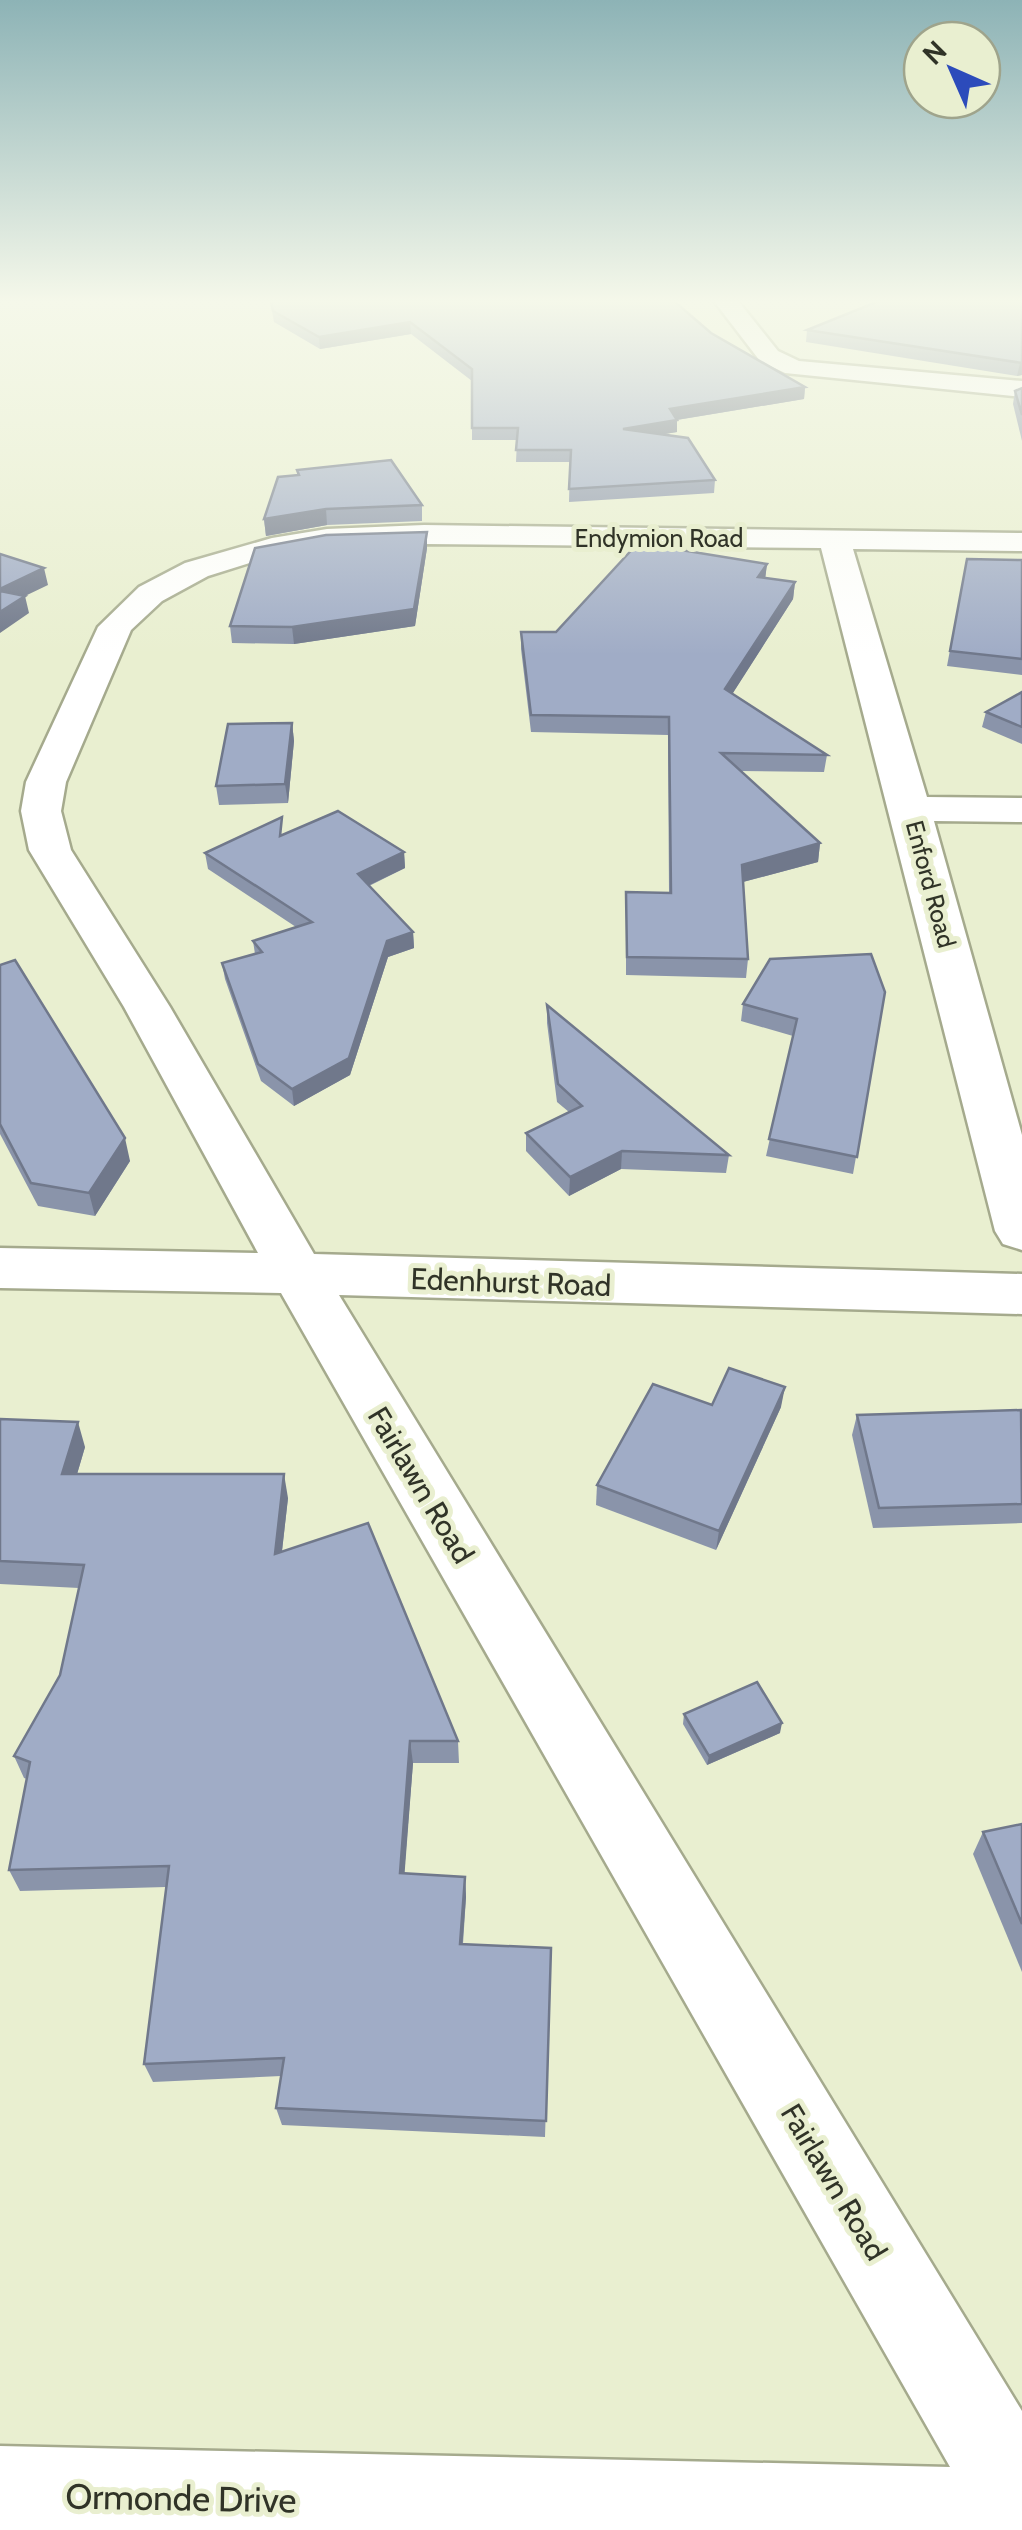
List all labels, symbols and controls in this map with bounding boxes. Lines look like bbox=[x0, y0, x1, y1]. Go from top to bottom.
north arrow bbox=[902, 20, 1002, 120]
text: N bbox=[915, 33, 953, 71]
street label: Endymion Road bbox=[575, 523, 743, 553]
street label: Enford Road bbox=[900, 817, 962, 951]
street label: Edenhurst Road bbox=[410, 1260, 612, 1304]
street label: Fairlawn Road bbox=[360, 1400, 482, 1570]
street label: Fairlawn Road bbox=[773, 2097, 895, 2267]
street label: Ormonde Drive bbox=[65, 2474, 297, 2522]

